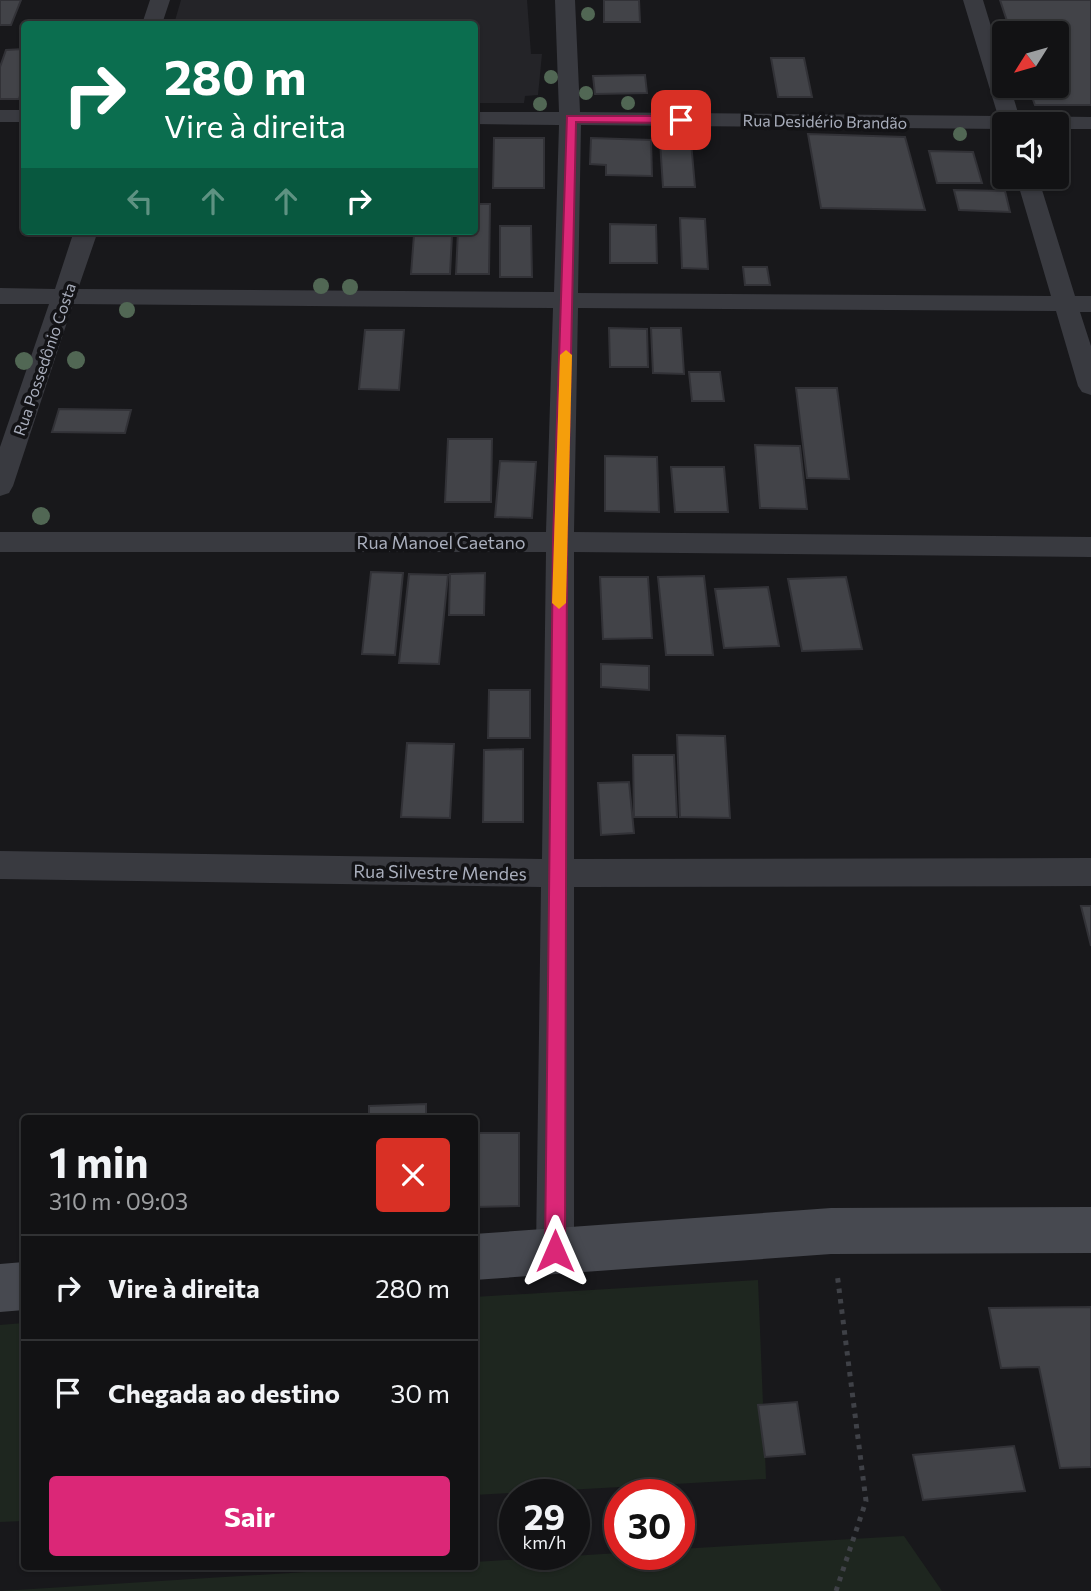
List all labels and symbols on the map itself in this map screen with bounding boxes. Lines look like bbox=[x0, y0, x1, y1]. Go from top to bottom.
north arrow bbox=[992, 21, 1069, 98]
pin bbox=[651, 90, 711, 150]
street label: Rua Desidério Brandão bbox=[743, 110, 907, 132]
street label: Rua Possedônio Costa bbox=[9, 280, 79, 438]
street label: Rua Manoel Caetano bbox=[357, 531, 525, 553]
street label: Rua Silvestre Mendes bbox=[353, 859, 527, 885]
position arrow bbox=[518, 1214, 592, 1288]
speed limit sign: 30 bbox=[604, 1479, 695, 1570]

